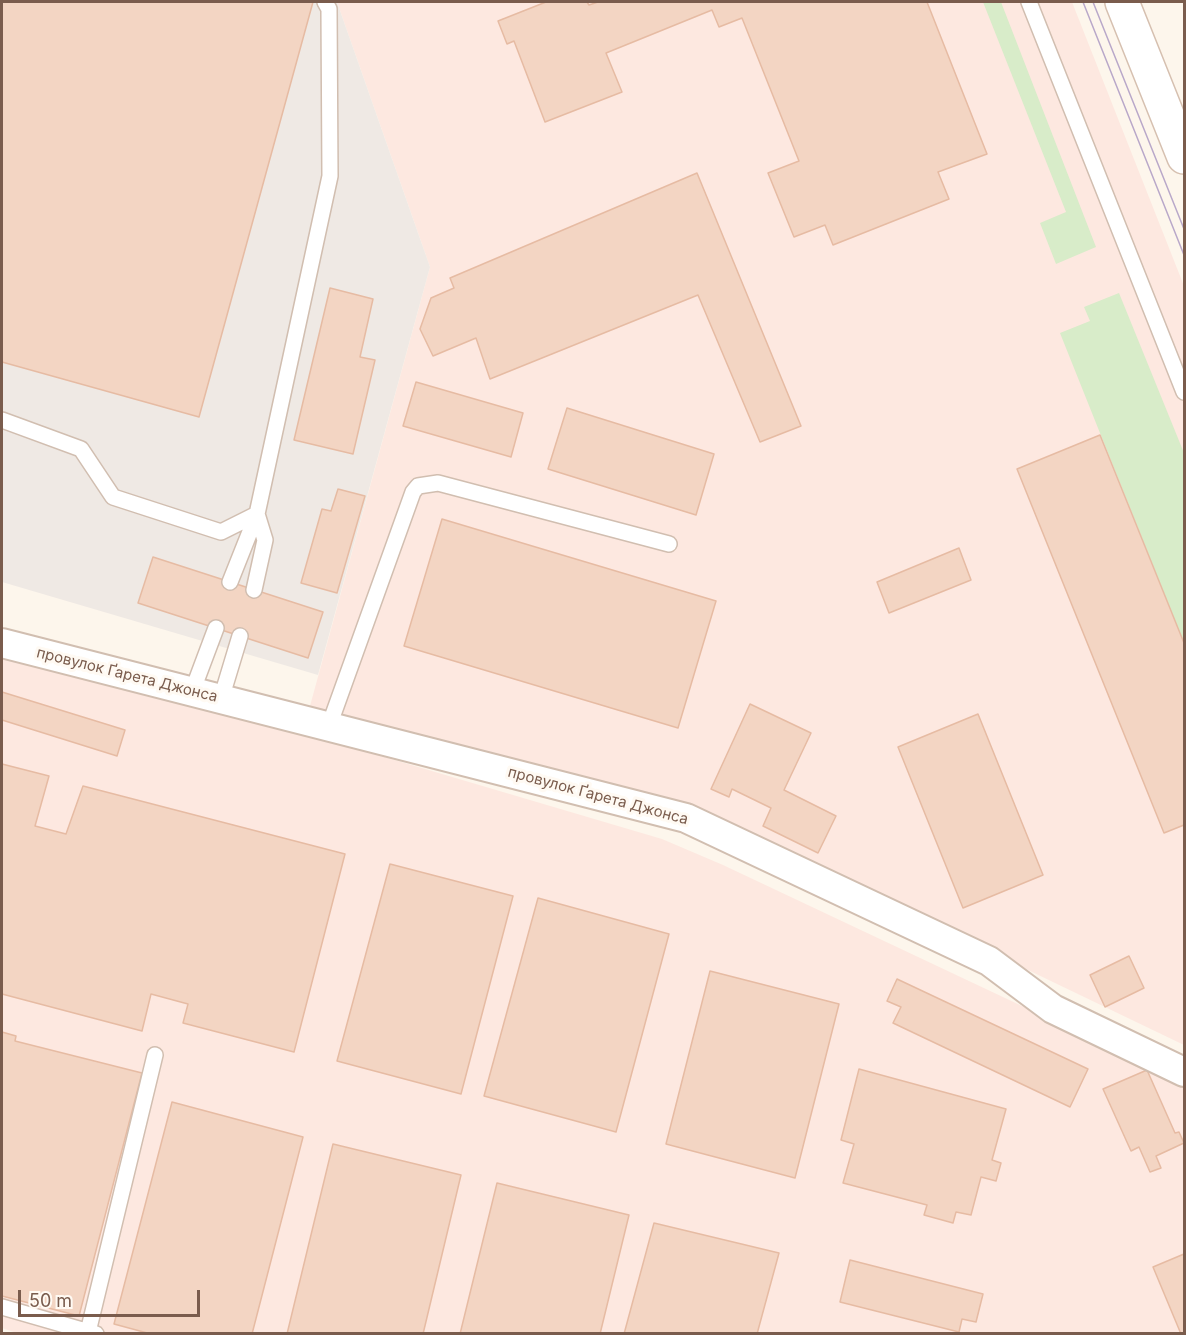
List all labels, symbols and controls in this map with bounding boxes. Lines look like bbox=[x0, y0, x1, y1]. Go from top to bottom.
street label: провулок Ґарета Джонса bbox=[35, 644, 219, 706]
street label: провулок Ґарета Джонса bbox=[506, 763, 690, 829]
scale bar bbox=[21, 1278, 202, 1316]
text: 50 m bbox=[29, 1290, 72, 1311]

